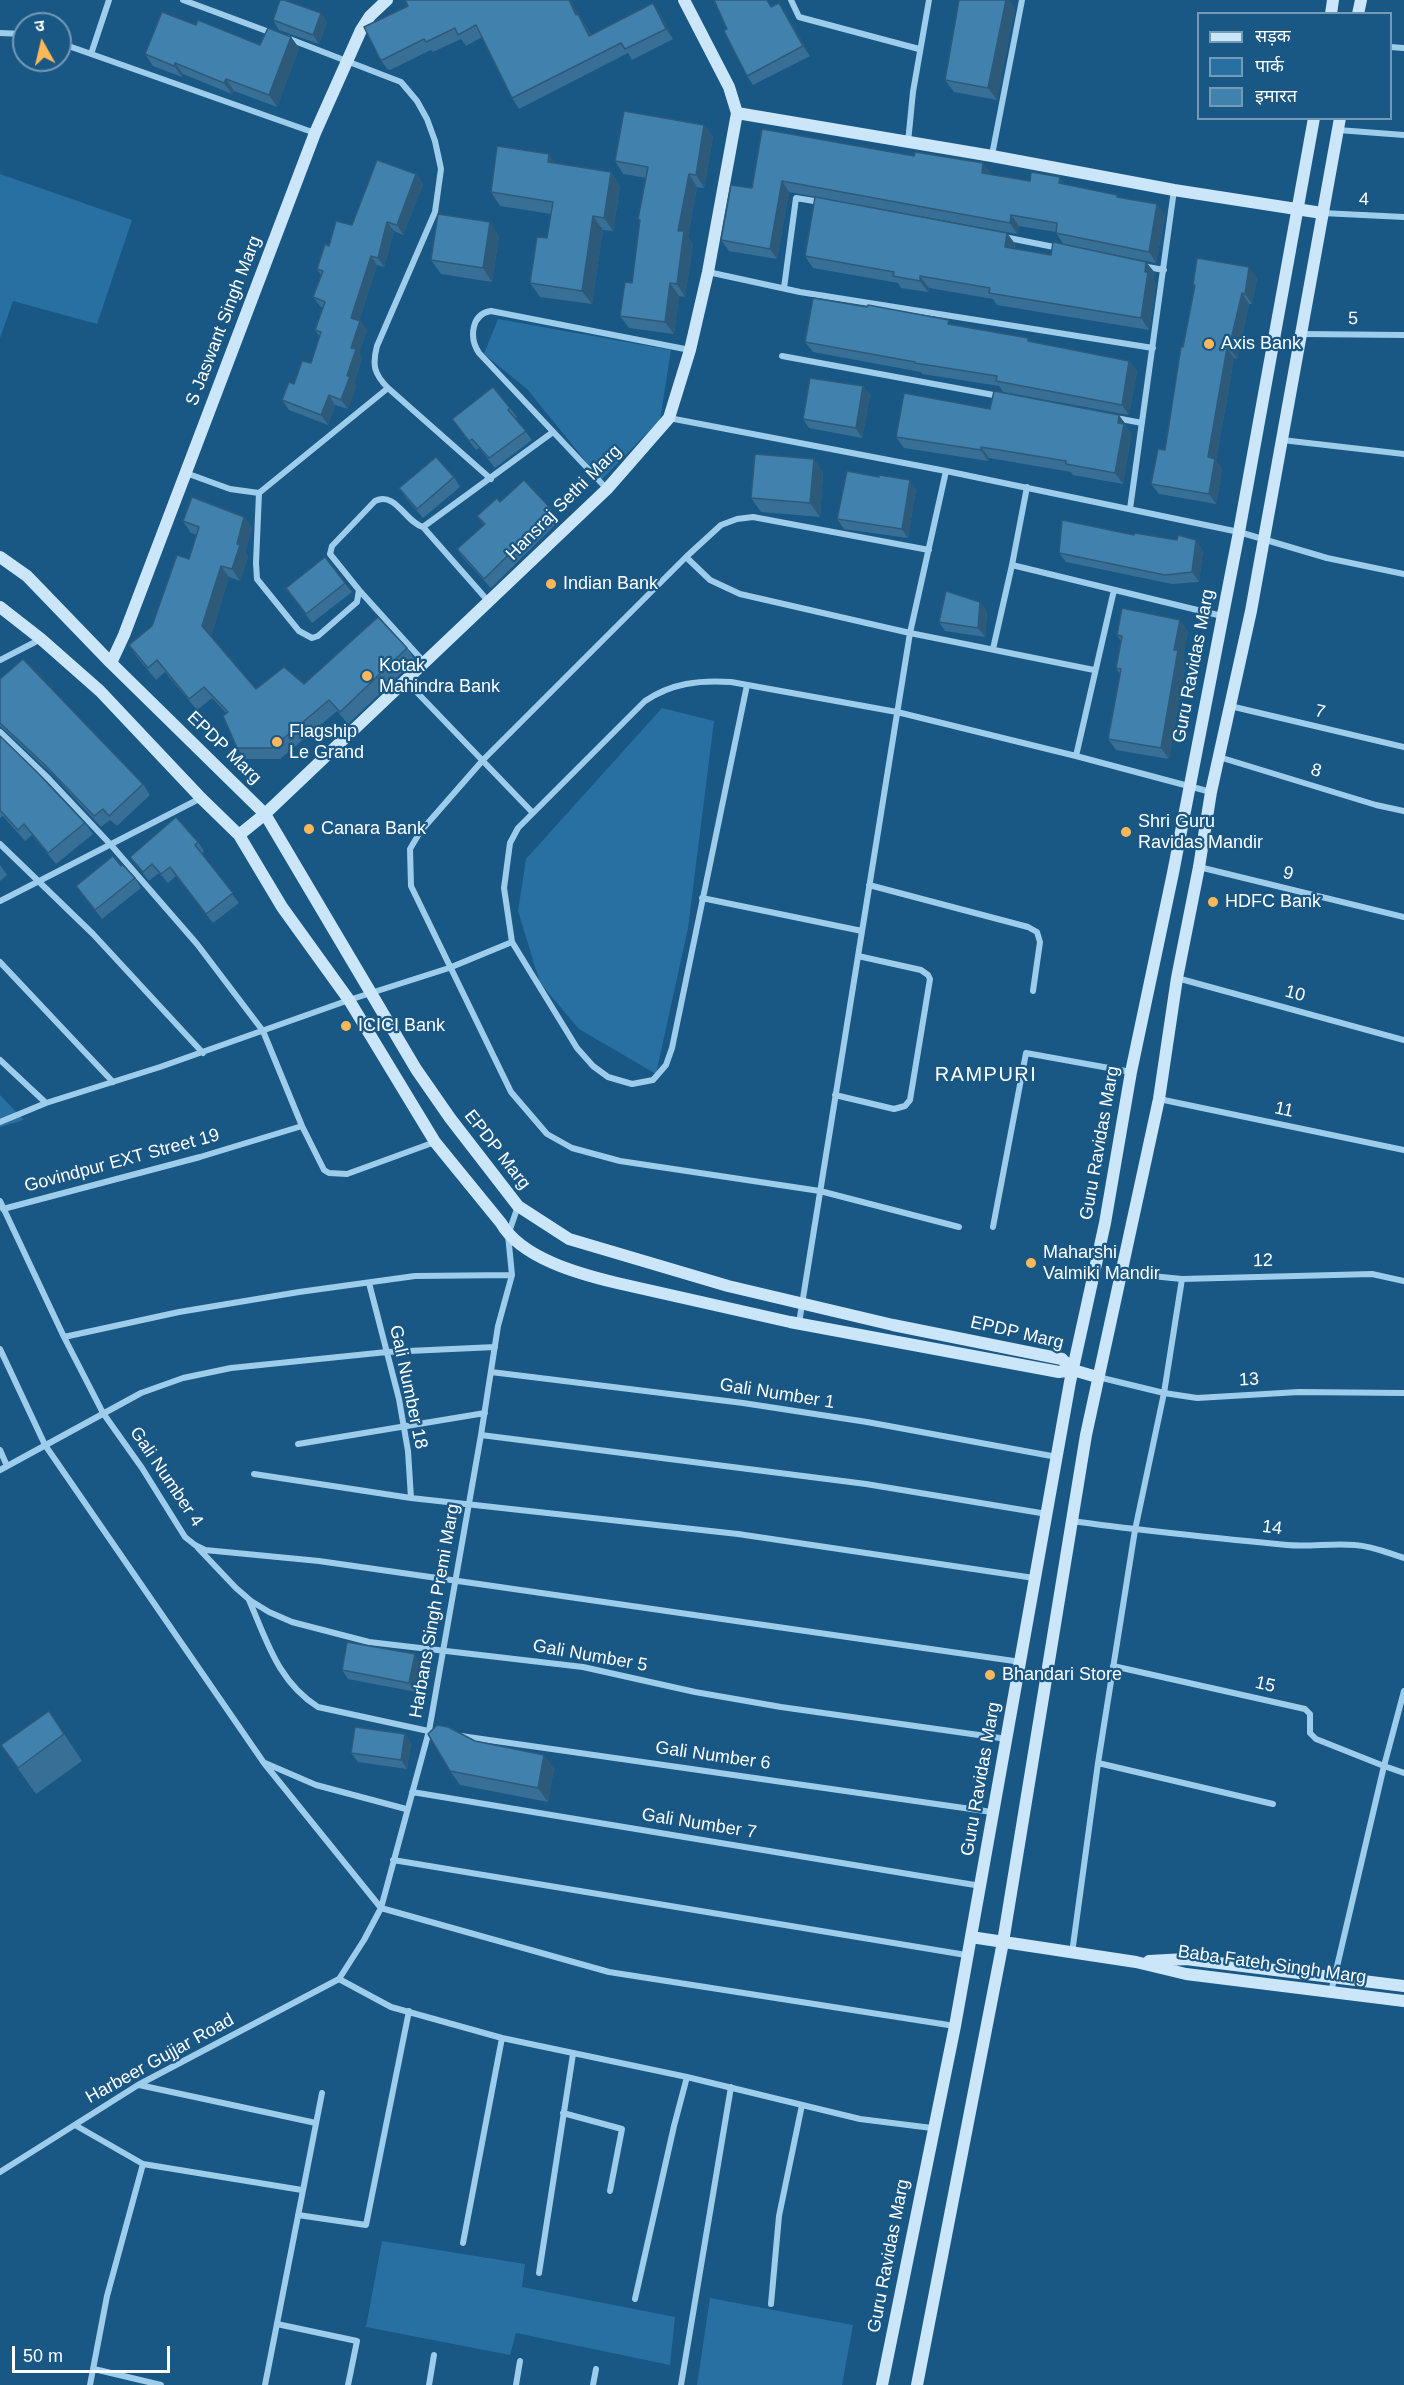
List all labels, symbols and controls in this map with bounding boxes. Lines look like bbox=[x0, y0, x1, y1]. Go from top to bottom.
north arrow bbox=[12, 12, 72, 72]
legend bbox=[1197, 12, 1392, 120]
text: उ bbox=[34, 17, 46, 35]
text: सड़क bbox=[1255, 26, 1291, 46]
text: पार्क bbox=[1255, 56, 1284, 76]
text: इमारत bbox=[1255, 86, 1297, 106]
street label: 4 bbox=[1359, 189, 1369, 211]
street label: S Jaswant Singh Marg bbox=[182, 233, 266, 409]
street label: 5 bbox=[1348, 308, 1358, 330]
place label: Axis Bank bbox=[1221, 333, 1301, 355]
marker: Axis Bank bbox=[1202, 337, 1216, 351]
street label: Hansraj Sethi Marg bbox=[502, 441, 626, 565]
place label: Indian Bank bbox=[563, 573, 658, 595]
marker: Indian Bank bbox=[544, 577, 558, 591]
street label: Guru Ravidas Marg bbox=[1169, 587, 1219, 745]
place label: Kotak Mahindra Bank bbox=[379, 655, 500, 698]
marker: Kotak Mahindra Bank bbox=[360, 669, 374, 683]
street label: 7 bbox=[1313, 700, 1327, 724]
street label: EPDP Marg bbox=[182, 707, 266, 789]
place label: Flagship Le Grand bbox=[289, 721, 364, 764]
marker: Flagship Le Grand bbox=[270, 735, 284, 749]
street label: 8 bbox=[1308, 759, 1324, 783]
place label: Shri Guru Ravidas Mandir bbox=[1138, 811, 1263, 854]
place label: Canara Bank bbox=[321, 818, 426, 840]
marker: Canara Bank bbox=[302, 822, 316, 836]
marker: Shri Guru Ravidas Mandir bbox=[1119, 825, 1133, 839]
street label: 9 bbox=[1281, 862, 1295, 886]
place label: HDFC Bank bbox=[1225, 891, 1321, 913]
marker: HDFC Bank bbox=[1206, 895, 1220, 909]
street label: 10 bbox=[1283, 981, 1307, 1007]
place label: ICICI Bank bbox=[358, 1015, 445, 1037]
marker: ICICI Bank bbox=[339, 1019, 353, 1033]
district label: RAMPURI bbox=[935, 1063, 1037, 1087]
street label: Guru Ravidas Marg bbox=[1076, 1064, 1124, 1222]
street label: 11 bbox=[1273, 1097, 1295, 1123]
street label: EPDP Marg bbox=[459, 1106, 535, 1194]
street label: Govindpur EXT Street 19 bbox=[22, 1125, 222, 1197]
place label: Maharshi Valmiki Mandir bbox=[1043, 1242, 1160, 1284]
street label: 12 bbox=[1253, 1250, 1273, 1272]
marker: Maharshi Valmiki Mandir bbox=[1024, 1256, 1038, 1270]
street label: EPDP Marg bbox=[968, 1312, 1066, 1354]
street label: Gali Number 18 bbox=[384, 1323, 432, 1451]
street label: 13 bbox=[1238, 1369, 1260, 1391]
street label: Gali Number 1 bbox=[718, 1374, 836, 1414]
street label: Gali Number 4 bbox=[125, 1423, 207, 1531]
street label: Harbans Singh Premi Marg bbox=[406, 1502, 464, 1720]
street label: 14 bbox=[1261, 1516, 1283, 1540]
street label: Gali Number 5 bbox=[531, 1635, 649, 1677]
place label: Bhandari Store bbox=[1002, 1664, 1122, 1686]
marker: Bhandari Store bbox=[983, 1668, 997, 1682]
street label: 15 bbox=[1253, 1672, 1277, 1698]
street label: Guru Ravidas Marg bbox=[957, 1700, 1005, 1858]
street label: Gali Number 6 bbox=[654, 1737, 772, 1775]
street label: Gali Number 7 bbox=[640, 1804, 758, 1844]
street label: Baba Fateh Singh Marg bbox=[1176, 1941, 1368, 1989]
street label: Harbeer Gujjar Road bbox=[82, 2009, 238, 2109]
street label: Guru Ravidas Marg bbox=[864, 2177, 914, 2335]
scale bar bbox=[15, 2334, 172, 2372]
text: 50 m bbox=[23, 2346, 63, 2366]

